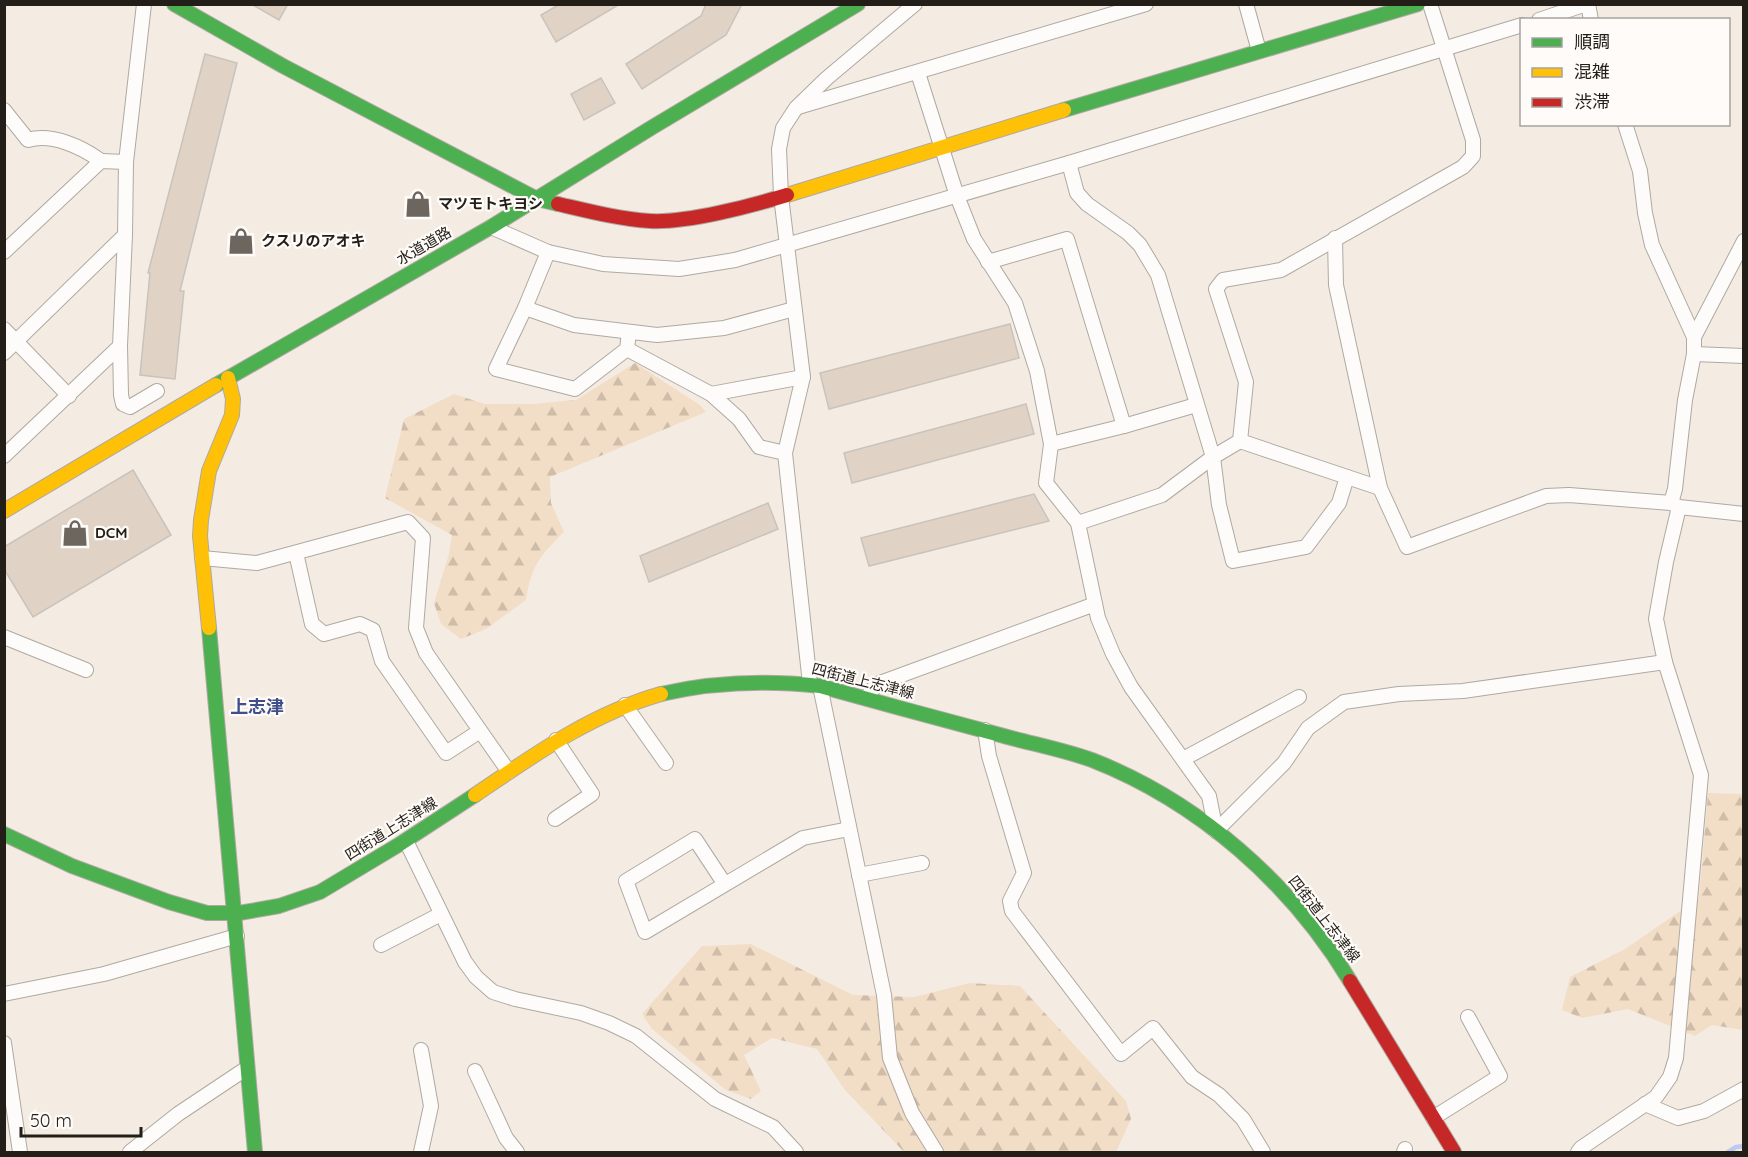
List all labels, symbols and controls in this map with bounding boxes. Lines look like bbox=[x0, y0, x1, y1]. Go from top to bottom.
legend bbox=[1520, 18, 1730, 126]
text: 順調 bbox=[1574, 30, 1610, 53]
text: 混雑 bbox=[1574, 60, 1610, 83]
text: 渋滞 bbox=[1574, 90, 1610, 113]
shop icon: マツモトキヨシ bbox=[403, 189, 433, 219]
place label: マツモトキヨシ bbox=[438, 194, 543, 213]
street label: 水道道路 bbox=[393, 222, 454, 269]
shop icon: クスリのアオキ bbox=[226, 226, 256, 256]
place label: クスリのアオキ bbox=[261, 231, 366, 250]
shop icon: DCM bbox=[60, 518, 90, 548]
place label: DCM bbox=[95, 523, 127, 542]
street label: 四街道上志津線 bbox=[810, 659, 916, 702]
district label: 上志津 bbox=[230, 695, 284, 718]
street label: 四街道上志津線 bbox=[341, 793, 440, 864]
street label: 四街道上志津線 bbox=[1285, 871, 1364, 966]
scale bar bbox=[21, 1100, 141, 1138]
text: 50 m bbox=[30, 1109, 72, 1132]

